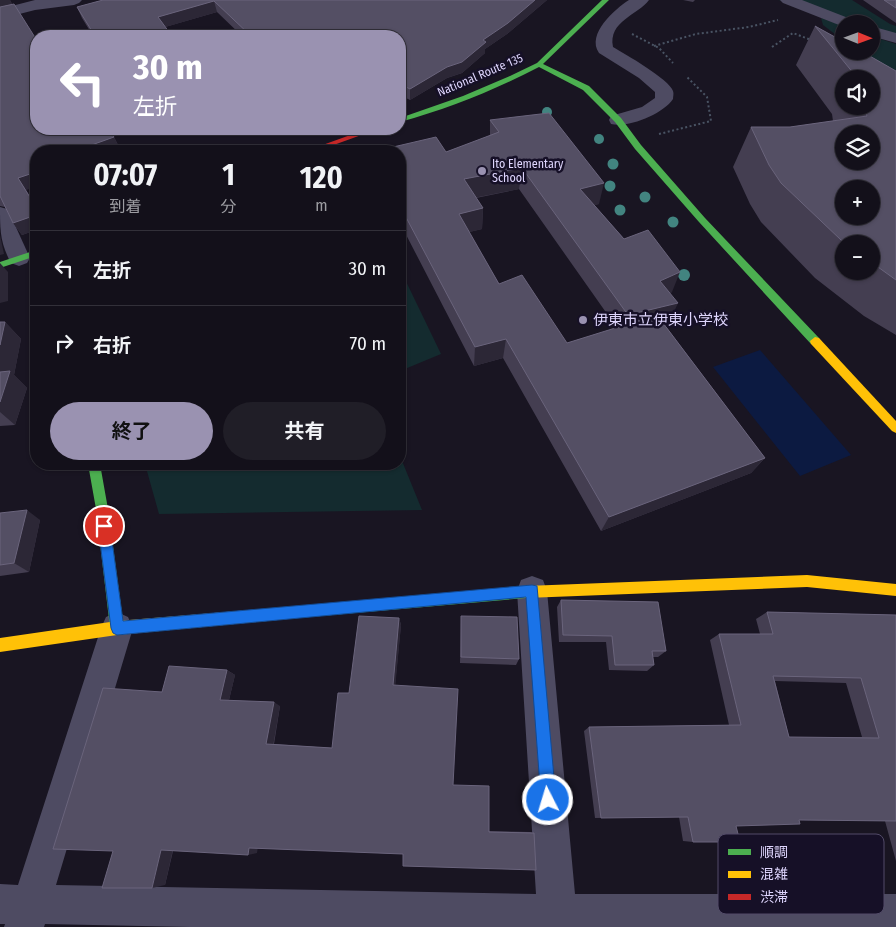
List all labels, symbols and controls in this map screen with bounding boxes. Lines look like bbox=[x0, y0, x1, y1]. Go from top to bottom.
north arrow bbox=[835, 15, 880, 60]
map controls bbox=[835, 15, 880, 280]
text: 30 m bbox=[133, 46, 203, 88]
icon: left bbox=[50, 50, 115, 115]
street label: National Route 135 bbox=[435, 50, 525, 99]
button: sound bbox=[835, 70, 880, 115]
text: 左折 bbox=[133, 93, 177, 120]
button: layers bbox=[835, 125, 880, 170]
text: 07:07 bbox=[93, 157, 157, 193]
text: 1 bbox=[222, 157, 235, 193]
place label: Ito Elementary School bbox=[492, 157, 564, 185]
text: 120 bbox=[300, 160, 343, 196]
marker: Ito Elementary School bbox=[476, 165, 488, 177]
button: + bbox=[835, 180, 880, 225]
text: m bbox=[315, 196, 327, 215]
text: 到着 bbox=[109, 197, 141, 216]
text: 分 bbox=[221, 197, 237, 216]
button: − bbox=[835, 235, 880, 280]
icon: left bbox=[50, 254, 78, 282]
text: 30 m bbox=[348, 257, 386, 280]
text: 左折 bbox=[93, 259, 131, 282]
place label: 伊東市立伊東小学校 bbox=[593, 311, 728, 329]
marker: 伊東市立伊東小学校 bbox=[577, 314, 589, 326]
icon: right bbox=[50, 329, 78, 357]
text: 70 m bbox=[350, 332, 386, 355]
text: 右折 bbox=[93, 334, 131, 357]
button: 終了 bbox=[50, 402, 213, 460]
button: 共有 bbox=[223, 402, 386, 460]
pin bbox=[83, 505, 125, 547]
icon: arrive bbox=[90, 512, 118, 540]
position arrow bbox=[521, 773, 573, 825]
legend bbox=[718, 834, 884, 914]
text: 順調 bbox=[760, 844, 788, 861]
text: 混雑 bbox=[760, 866, 788, 883]
text: 渋滞 bbox=[760, 889, 788, 906]

